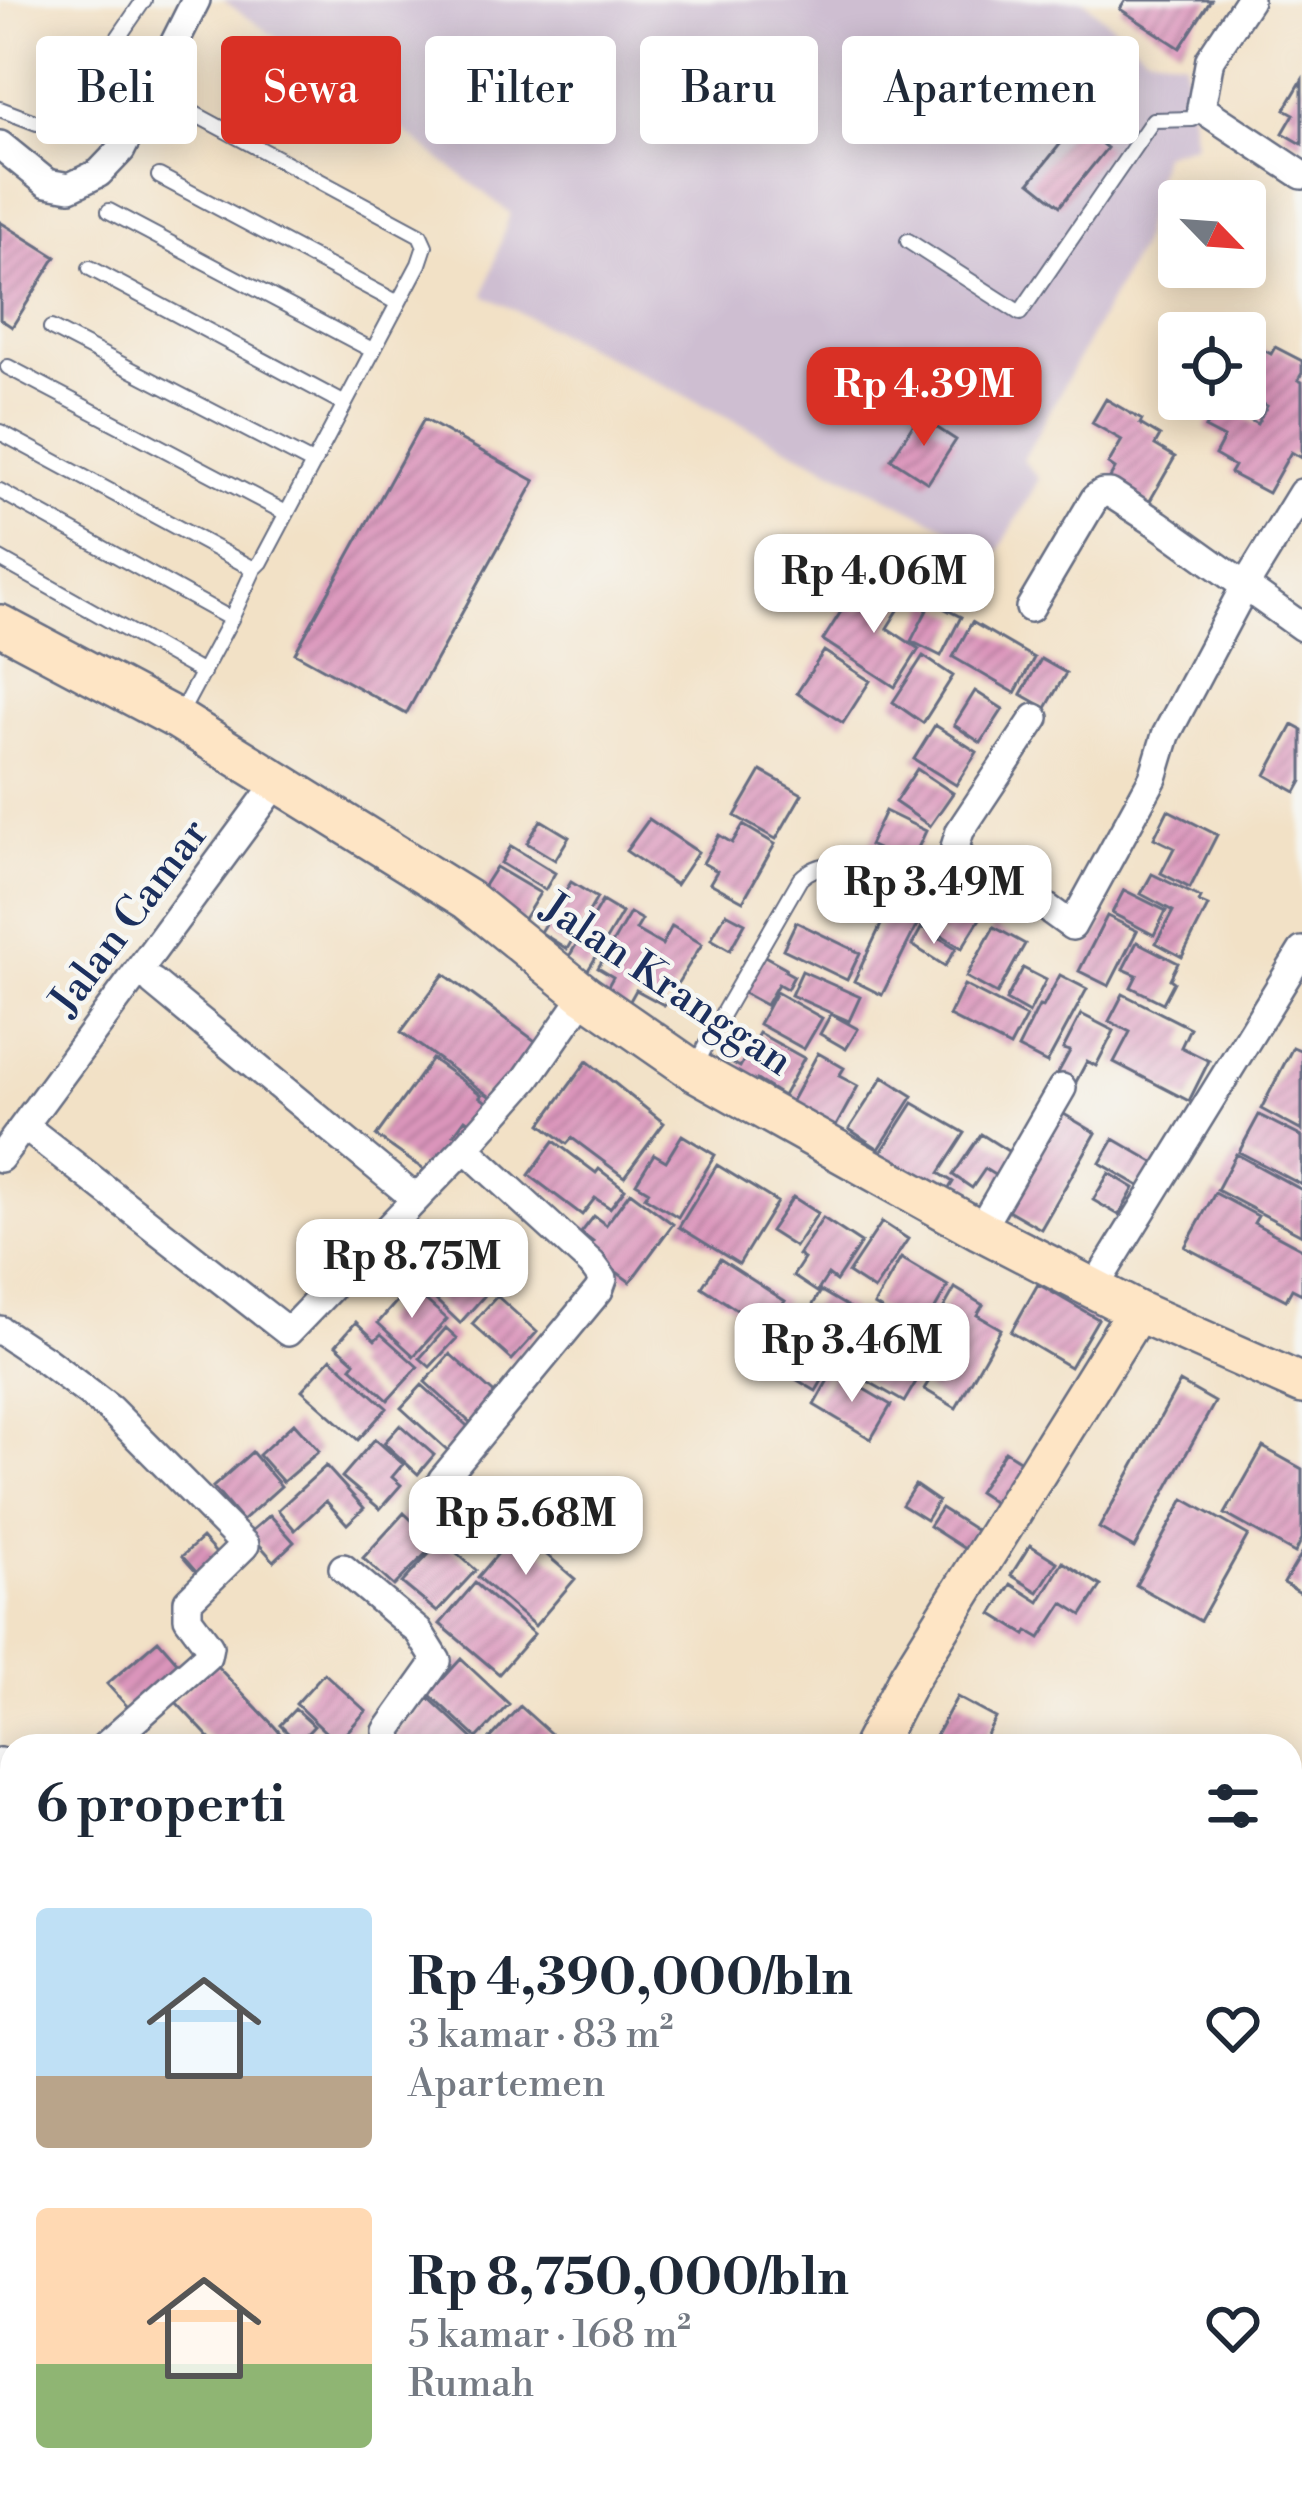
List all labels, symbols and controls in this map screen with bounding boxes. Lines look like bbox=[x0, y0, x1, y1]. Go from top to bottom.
chip: Beli bbox=[36, 36, 197, 144]
chip: Sewa bbox=[221, 36, 401, 144]
chip: Filter bbox=[425, 36, 616, 144]
chip: Baru bbox=[640, 36, 818, 144]
chip: Apartemen bbox=[842, 36, 1139, 144]
north arrow bbox=[1158, 180, 1266, 288]
map controls bbox=[1158, 180, 1266, 420]
button: locate bbox=[1158, 312, 1266, 420]
pin: Rp 4.39M bbox=[800, 347, 1048, 449]
text: Rp 4.39M bbox=[834, 361, 1014, 410]
pin: Rp 4.06M bbox=[750, 534, 998, 636]
text: Rp 4.06M bbox=[781, 548, 967, 597]
street label: Jalan Camar bbox=[38, 809, 221, 1028]
pin: Rp 3.49M bbox=[810, 845, 1058, 947]
text: Rp 3.49M bbox=[844, 859, 1024, 908]
street label: Jalan Kranggan bbox=[529, 881, 802, 1089]
pin: Rp 8.75M bbox=[288, 1219, 536, 1321]
text: Rp 8.75M bbox=[323, 1233, 501, 1282]
pin: Rp 3.46M bbox=[728, 1303, 976, 1405]
text: Rp 3.46M bbox=[762, 1317, 942, 1366]
pin: Rp 5.68M bbox=[402, 1476, 650, 1578]
text: Rp 5.68M bbox=[436, 1490, 616, 1539]
icon: filters bbox=[1200, 1773, 1266, 1839]
text: 6 properti bbox=[36, 1774, 285, 1838]
text: Rp 4,390,000/bln bbox=[408, 1947, 853, 2011]
icon: home bbox=[132, 1956, 276, 2100]
icon: heart bbox=[1200, 1995, 1266, 2061]
text: 3 kamar · 83 m² bbox=[408, 2011, 673, 2060]
text: Apartemen bbox=[408, 2060, 605, 2109]
text: Rp 8,750,000/bln bbox=[408, 2247, 849, 2311]
icon: home bbox=[132, 2256, 276, 2400]
icon: heart bbox=[1200, 2295, 1266, 2361]
text: 5 kamar · 168 m² bbox=[408, 2311, 691, 2360]
text: Rumah bbox=[408, 2360, 534, 2409]

